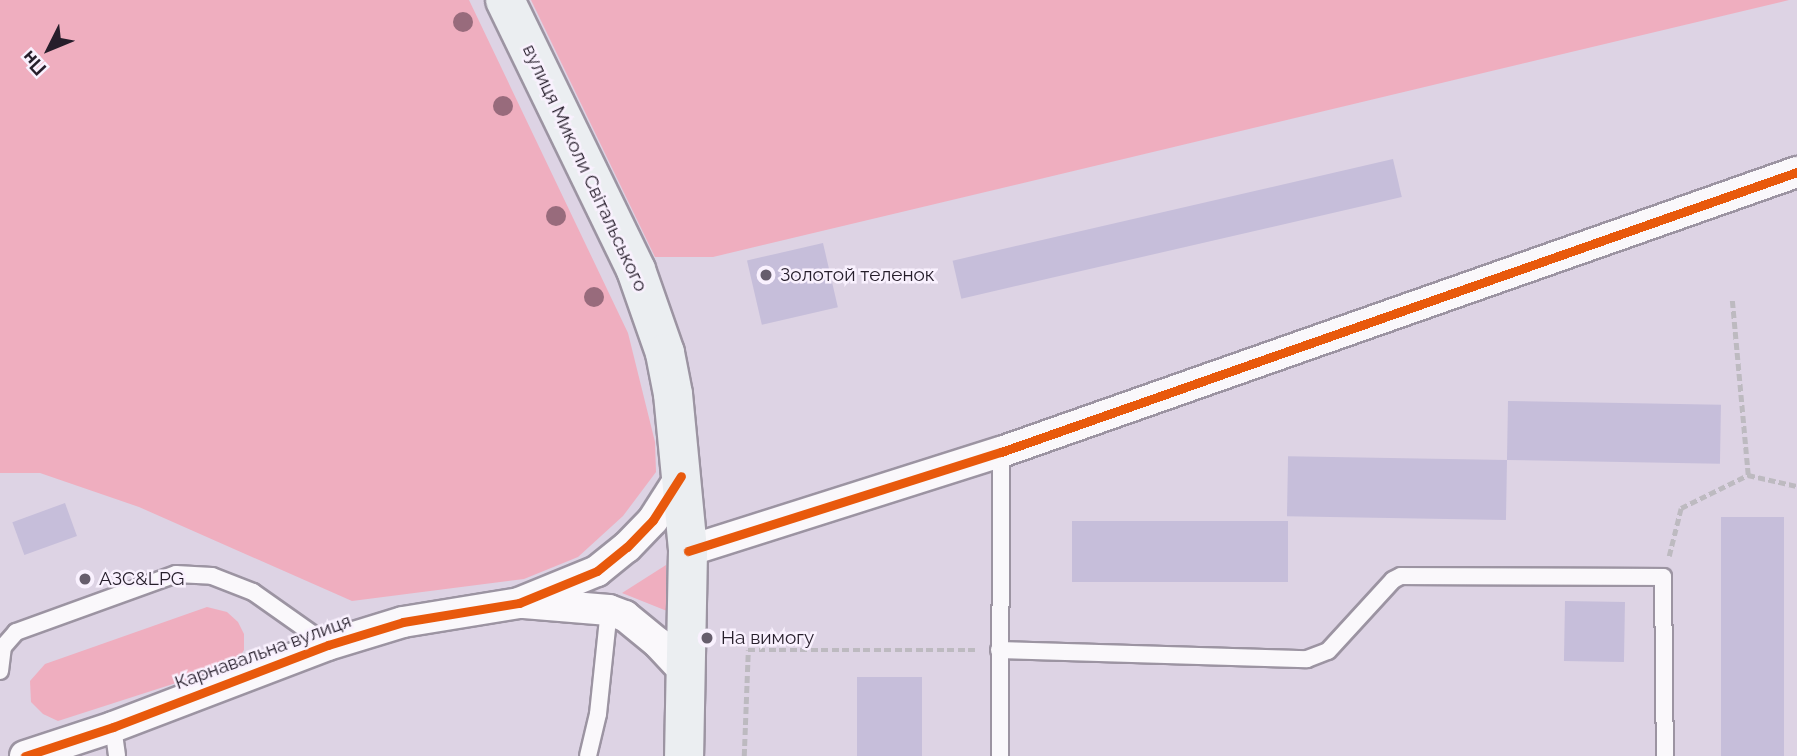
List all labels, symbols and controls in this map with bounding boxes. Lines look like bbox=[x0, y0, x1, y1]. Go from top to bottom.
north arrow bbox=[14, 14, 84, 84]
street label: вулиця Миколи Світальського bbox=[518, 41, 652, 295]
text: Пн bbox=[17, 47, 50, 80]
place label: Золотой теленок bbox=[780, 264, 935, 286]
marker: Золотой теленок bbox=[758, 267, 774, 283]
place label: АЗС&LPG bbox=[99, 568, 184, 590]
marker: АЗС&LPG bbox=[77, 571, 93, 587]
street label: Карнавальна вулиця bbox=[172, 610, 354, 694]
place label: На вимогу bbox=[721, 627, 814, 649]
marker: На вимогу bbox=[699, 630, 715, 646]

